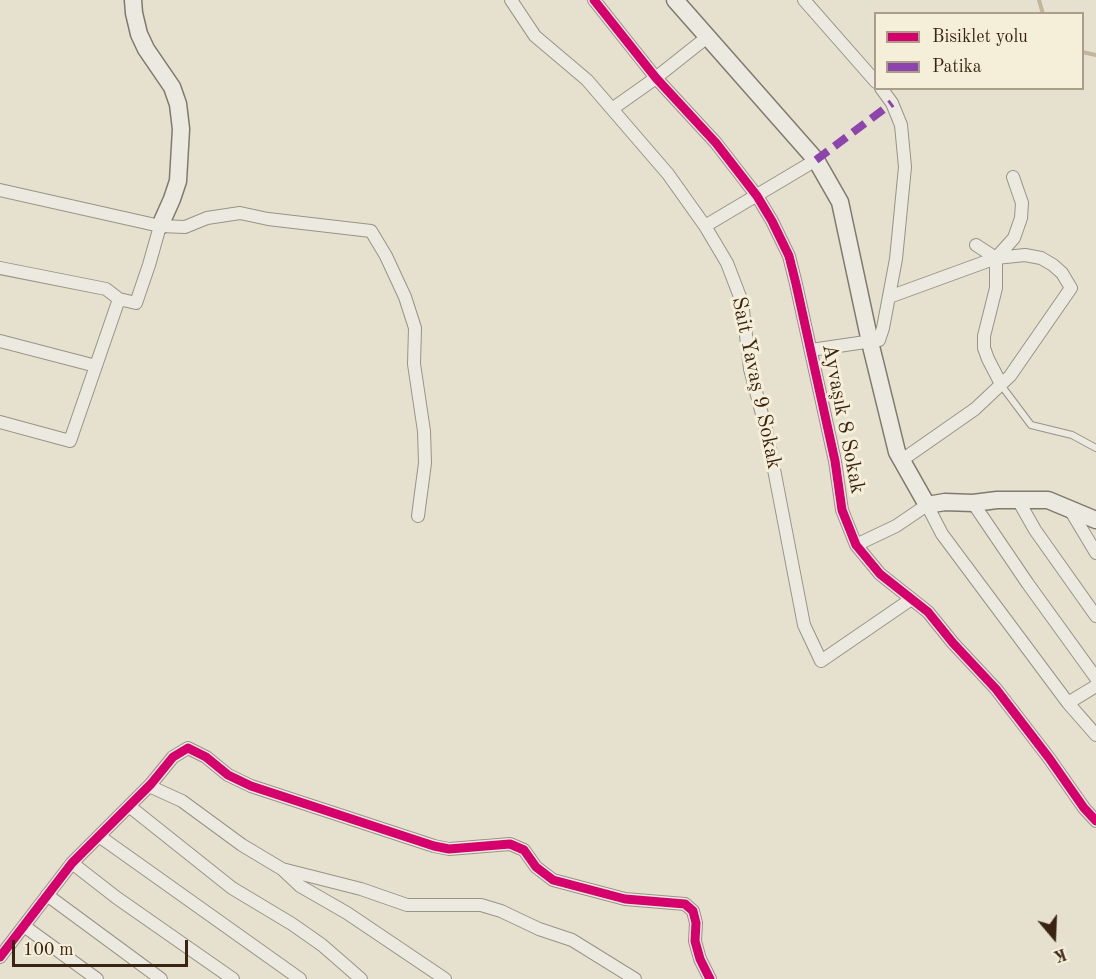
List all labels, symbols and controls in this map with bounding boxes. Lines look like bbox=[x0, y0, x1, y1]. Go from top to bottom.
legend bbox=[874, 12, 1084, 90]
text: Bisiklet yolu bbox=[932, 28, 1028, 46]
text: Patika bbox=[932, 58, 982, 76]
street label: Sait Yavaş 9 Sokak bbox=[725, 295, 787, 471]
street label: Ayvaşık 8 Sokak bbox=[816, 342, 870, 496]
north arrow bbox=[1024, 907, 1084, 967]
scale bar bbox=[15, 928, 190, 966]
text: 100 m bbox=[23, 941, 74, 959]
text: K bbox=[1051, 944, 1068, 964]

